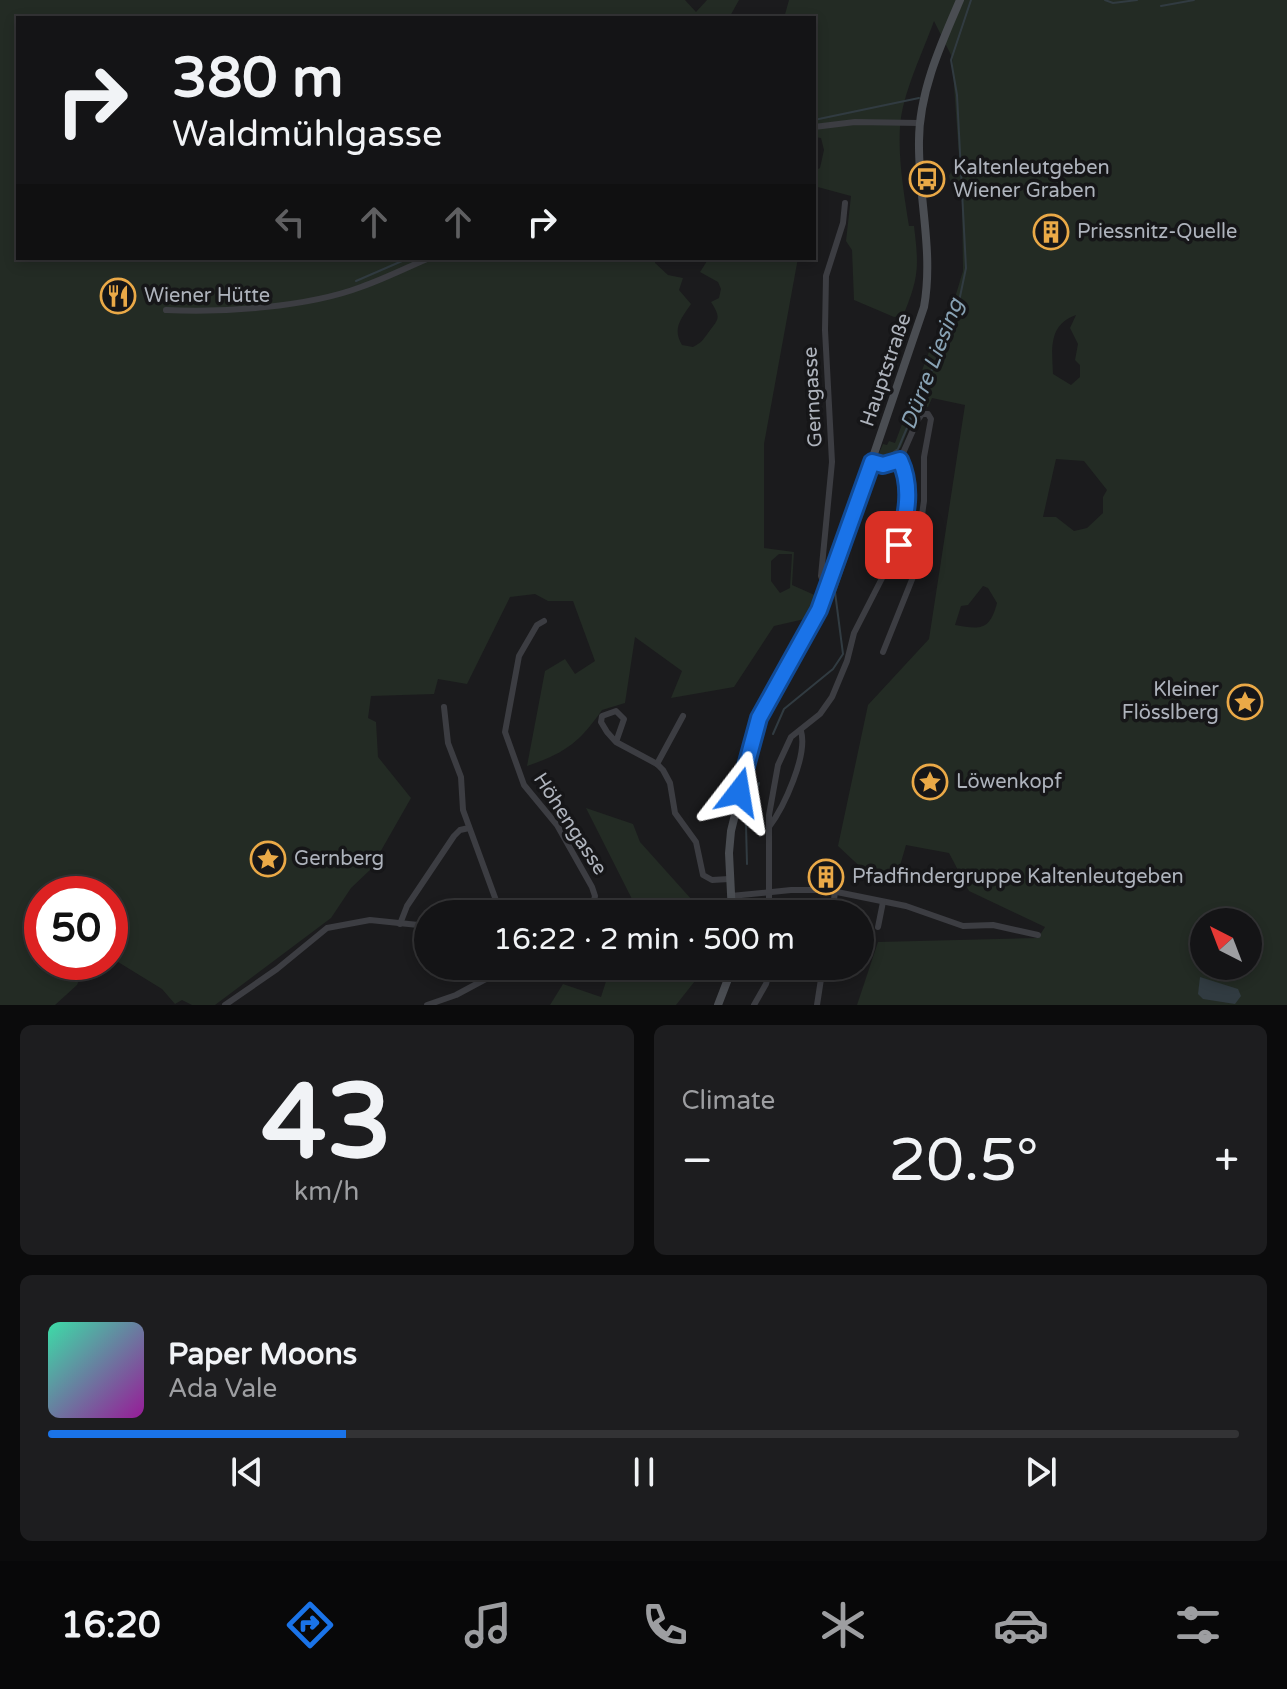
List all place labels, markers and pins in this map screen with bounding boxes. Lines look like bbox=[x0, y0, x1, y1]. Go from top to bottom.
place label: Kaltenleutgeben Wiener Graben bbox=[953, 156, 1110, 203]
bus stop icon: Kaltenleutgeben Wiener Graben bbox=[908, 160, 946, 198]
building icon: Priessnitz-Quelle bbox=[1032, 213, 1070, 251]
place label: Priessnitz-Quelle bbox=[1077, 220, 1237, 244]
restaurant icon: Wiener Hütte bbox=[99, 277, 137, 315]
place label: Wiener Hütte bbox=[144, 284, 270, 308]
pin bbox=[865, 511, 933, 579]
place label: Kleiner Flösslberg bbox=[1122, 678, 1219, 725]
place icon: Kleiner Flösslberg bbox=[1226, 683, 1264, 721]
place icon: Löwenkopf bbox=[911, 763, 949, 801]
place label: Löwenkopf bbox=[956, 770, 1062, 794]
place icon: Gernberg bbox=[249, 840, 287, 878]
place label: Gernberg bbox=[294, 847, 384, 871]
building icon: Pfadfindergruppe Kaltenleutgeben bbox=[807, 858, 845, 896]
place label: Pfadfindergruppe Kaltenleutgeben bbox=[852, 865, 1184, 889]

